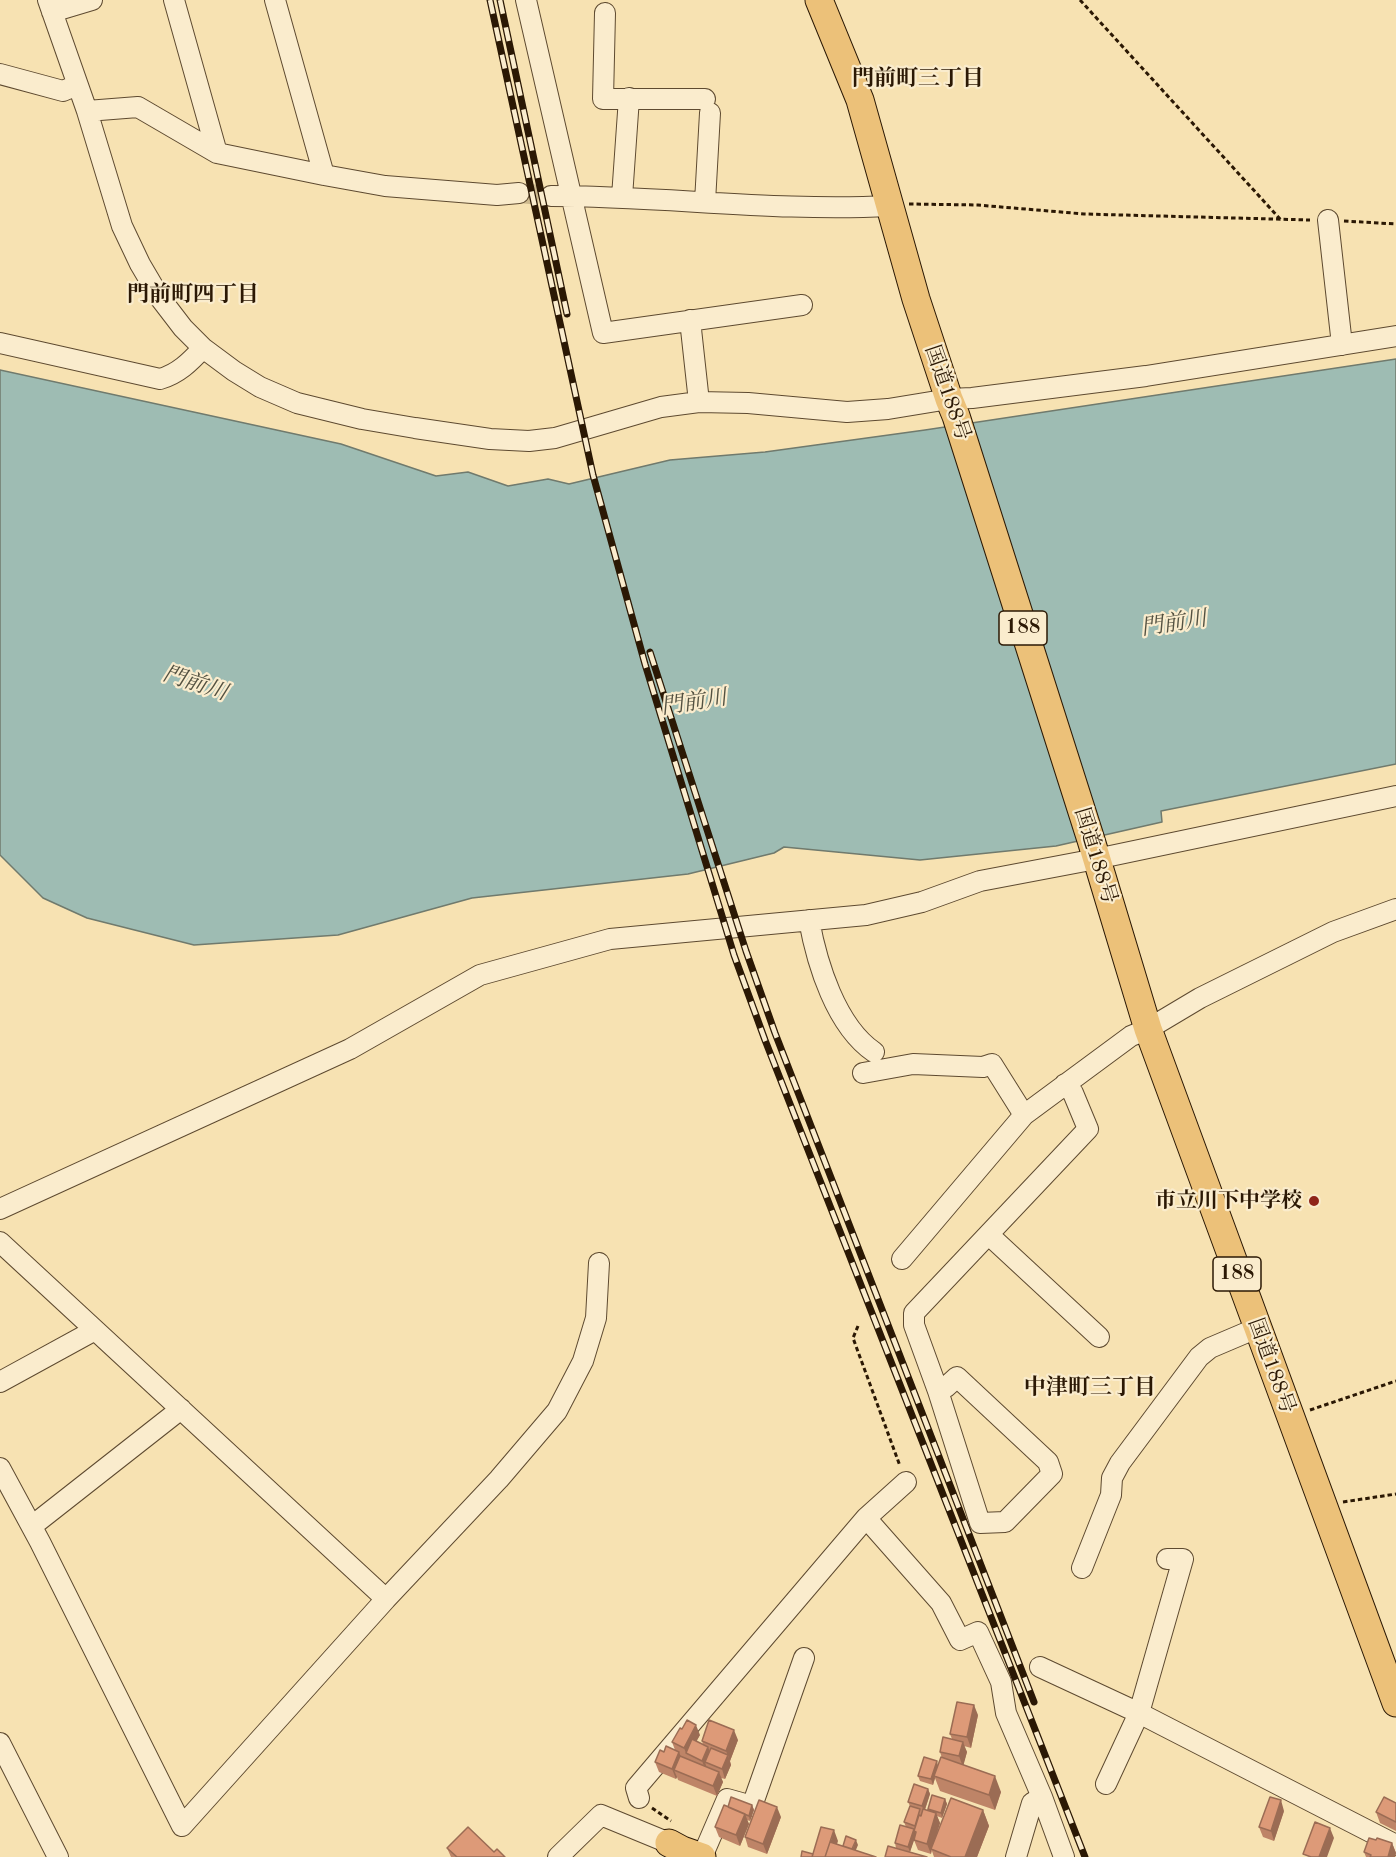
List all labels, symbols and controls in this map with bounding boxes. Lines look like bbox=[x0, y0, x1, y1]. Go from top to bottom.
district label: 門前町三丁目 bbox=[852, 66, 984, 92]
district label: 門前町四丁目 bbox=[127, 282, 259, 308]
street label: 国道188号 bbox=[919, 342, 975, 444]
water label: 門前川 bbox=[1139, 606, 1209, 642]
road number: 188 bbox=[999, 611, 1047, 645]
water label: 門前川 bbox=[160, 661, 230, 707]
water label: 門前川 bbox=[659, 685, 729, 721]
street label: 国道188号 bbox=[1068, 805, 1122, 907]
place label: 市立川下中学校 bbox=[1155, 1188, 1302, 1214]
marker: 市立川下中学校 bbox=[1307, 1194, 1321, 1208]
road number: 188 bbox=[1213, 1257, 1261, 1291]
street label: 国道188号 bbox=[1242, 1315, 1300, 1417]
district label: 中津町三丁目 bbox=[1024, 1375, 1156, 1401]

